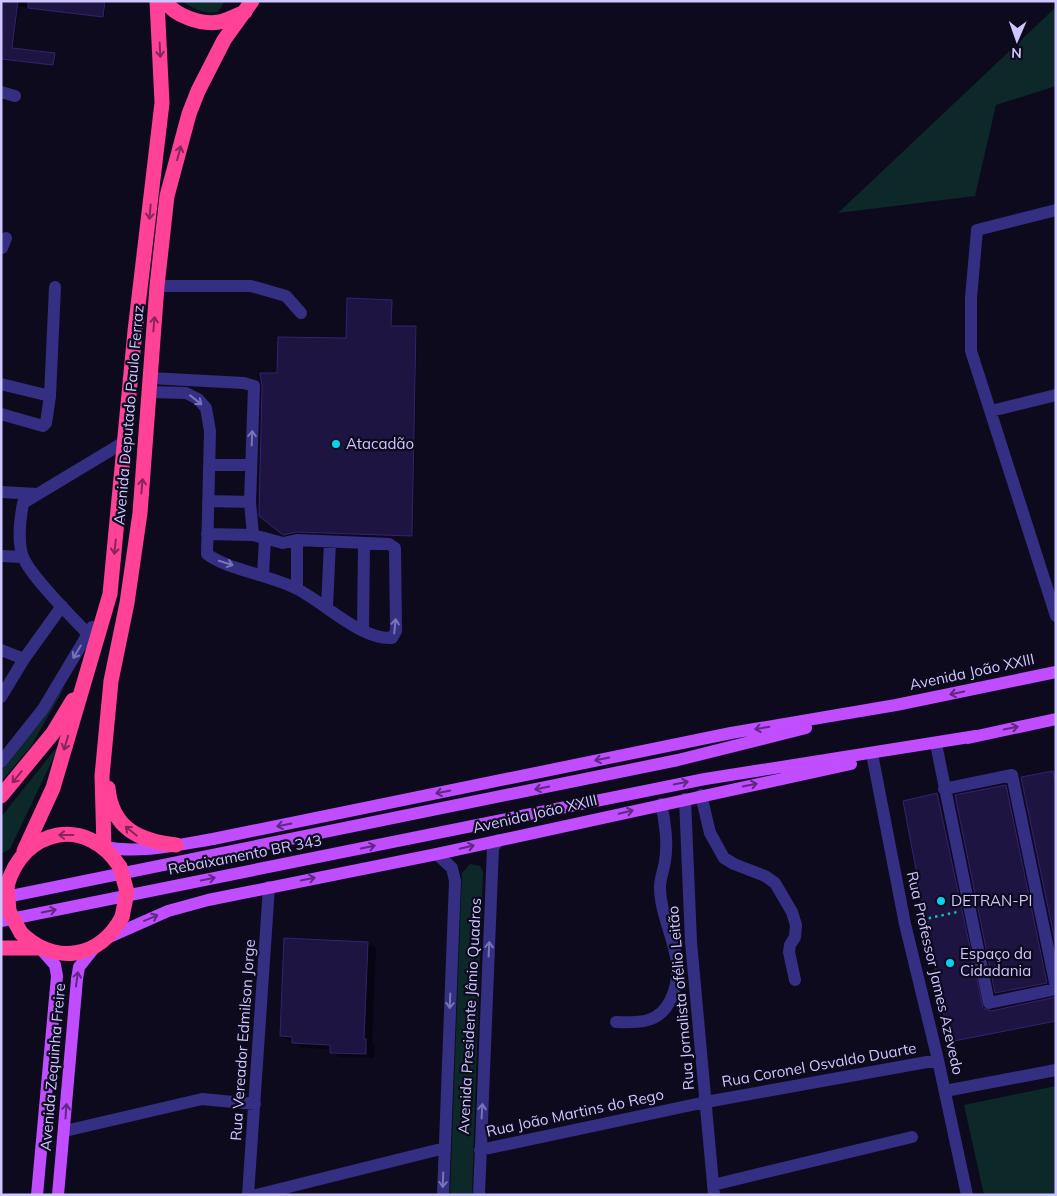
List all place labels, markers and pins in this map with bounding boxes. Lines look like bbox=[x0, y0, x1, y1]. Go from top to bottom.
place label: Atacadão bbox=[346, 434, 414, 453]
marker: Atacadão bbox=[330, 438, 342, 450]
place label: DETRAN-PI bbox=[951, 891, 1032, 910]
marker: DETRAN-PI bbox=[935, 895, 947, 907]
place label: Espaço da Cidadania bbox=[960, 944, 1032, 980]
marker: Espaço da Cidadania bbox=[944, 957, 956, 969]

